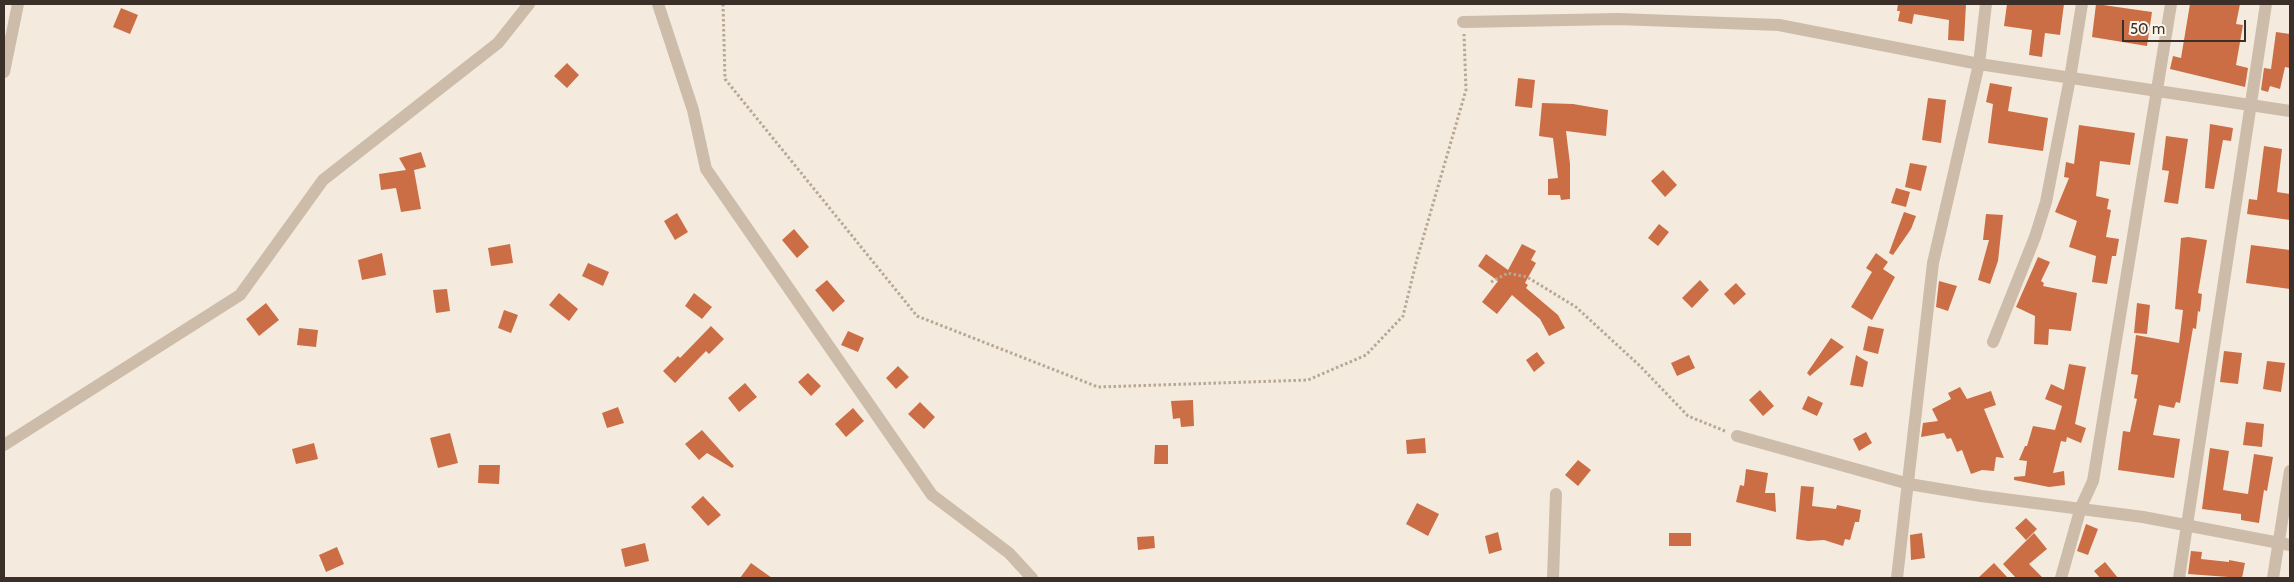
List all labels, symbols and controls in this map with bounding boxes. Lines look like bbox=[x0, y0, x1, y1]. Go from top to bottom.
scale bar bbox=[2124, 10, 2248, 42]
text: 50 m bbox=[2130, 20, 2165, 38]

